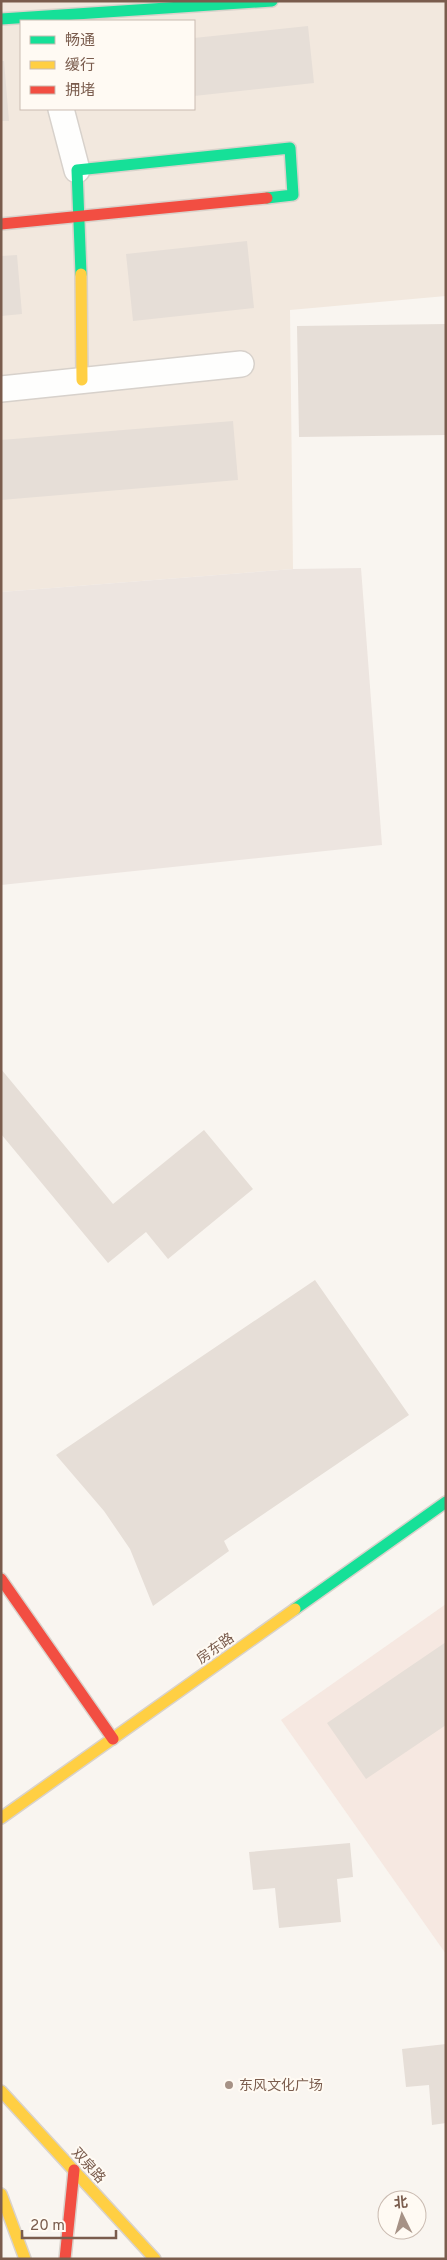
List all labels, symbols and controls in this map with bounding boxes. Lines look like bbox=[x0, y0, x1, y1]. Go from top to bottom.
legend bbox=[20, 20, 195, 110]
text: 畅通 bbox=[65, 32, 95, 51]
text: 缓行 bbox=[65, 57, 95, 76]
text: 拥堵 bbox=[65, 82, 95, 101]
street label: 房东路 bbox=[194, 1630, 238, 1668]
place label: 东风文化广场 bbox=[239, 2077, 323, 2095]
marker: 东风文化广场 bbox=[223, 2079, 235, 2091]
street label: 双泉路 bbox=[68, 2144, 109, 2187]
north arrow bbox=[377, 2190, 427, 2240]
text: 北 bbox=[393, 2194, 409, 2213]
scale bar bbox=[22, 2208, 116, 2240]
text: 20 m bbox=[30, 2217, 65, 2236]

